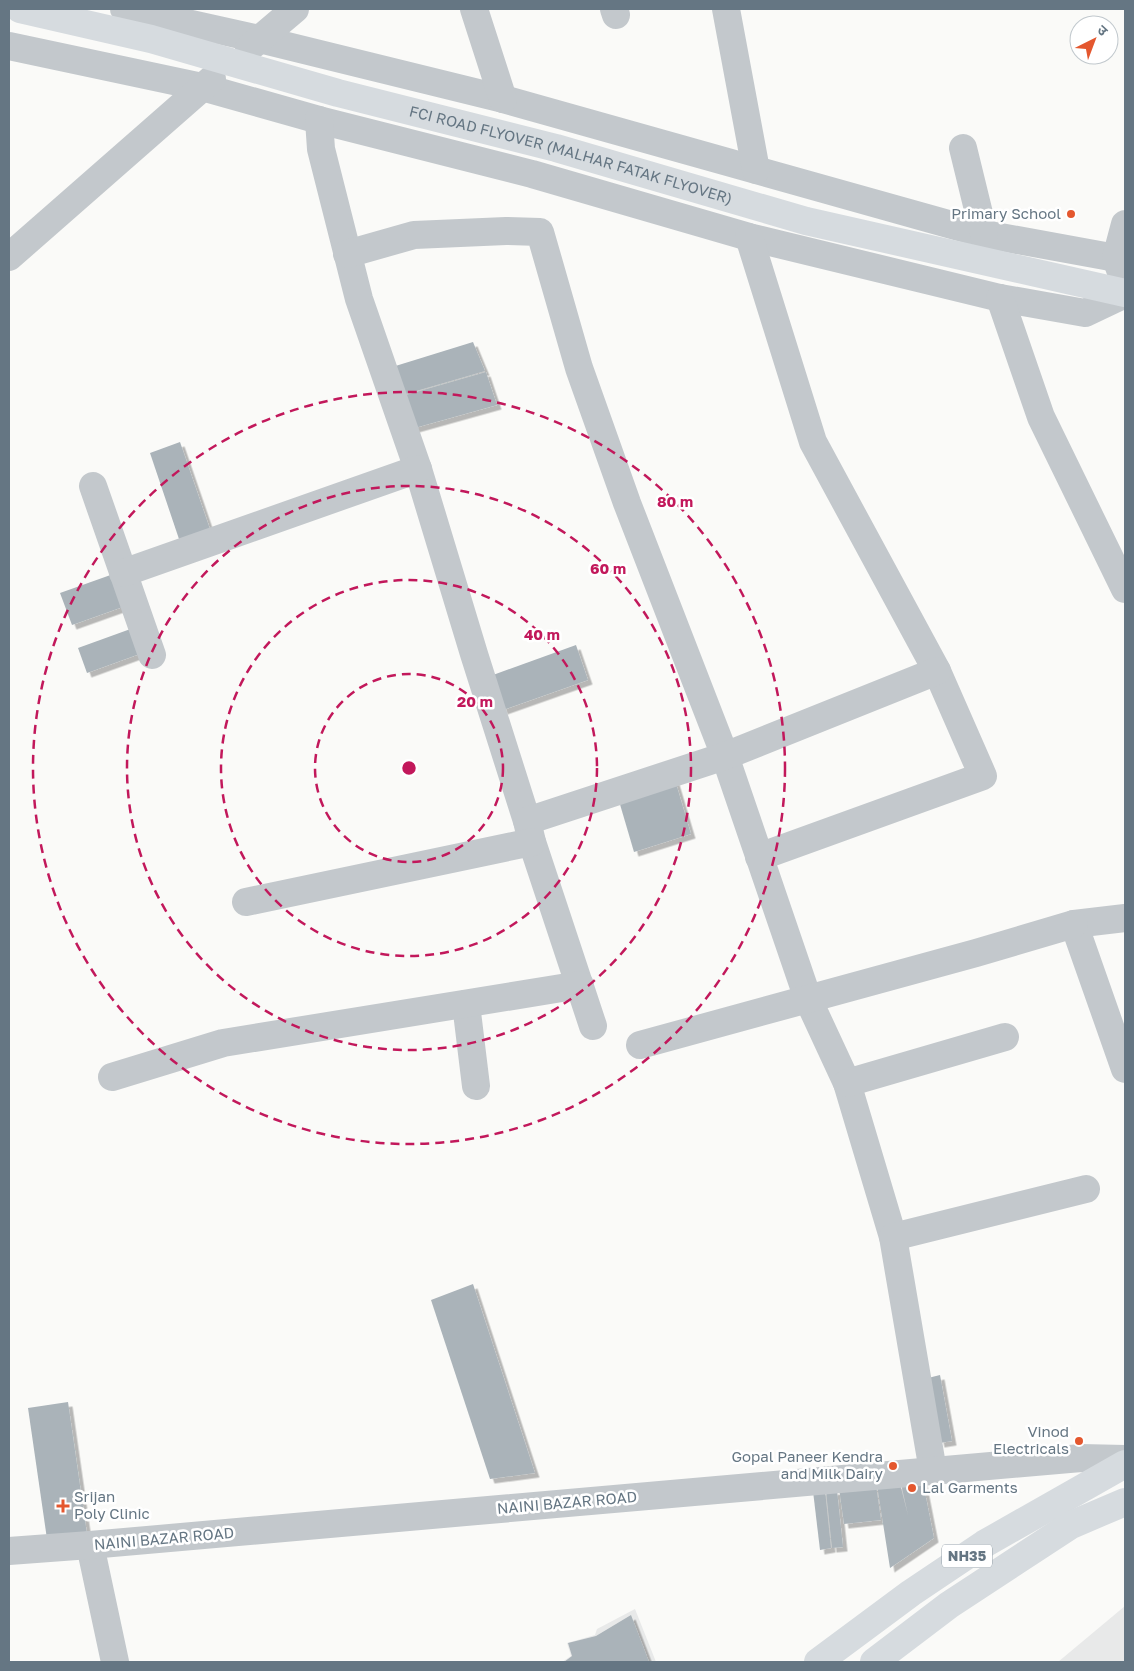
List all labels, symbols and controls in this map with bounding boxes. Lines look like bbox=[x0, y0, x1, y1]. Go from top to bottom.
north arrow bbox=[1069, 15, 1119, 65]
text: उ bbox=[1094, 21, 1112, 40]
street label: FCI ROAD FLYOVER (MALHAR FATAK FLYOVER) bbox=[408, 101, 735, 207]
place label: Primary School bbox=[951, 204, 1061, 222]
marker: Primary School bbox=[1065, 208, 1077, 220]
text: 80 m bbox=[657, 492, 693, 510]
text: 60 m bbox=[590, 559, 626, 577]
text: 40 m bbox=[524, 625, 560, 643]
text: 20 m bbox=[457, 692, 493, 710]
centre of rings bbox=[400, 759, 418, 777]
place label: Vinod Electricals bbox=[993, 1422, 1069, 1457]
marker: Vinod Electricals bbox=[1073, 1435, 1085, 1447]
place label: Gopal Paneer Kendra and Milk Dairy bbox=[731, 1447, 884, 1482]
marker: Gopal Paneer Kendra and Milk Dairy bbox=[887, 1460, 899, 1472]
place label: Lal Garments bbox=[922, 1478, 1018, 1496]
marker: Lal Garments bbox=[906, 1482, 918, 1494]
place label: Srijan Poly Clinic bbox=[74, 1487, 150, 1522]
street label: NAINI BAZAR ROAD bbox=[496, 1487, 638, 1517]
marker: Srijan Poly Clinic bbox=[56, 1499, 70, 1513]
street label: NAINI BAZAR ROAD bbox=[93, 1523, 235, 1553]
road number: NH35 bbox=[942, 1544, 992, 1568]

